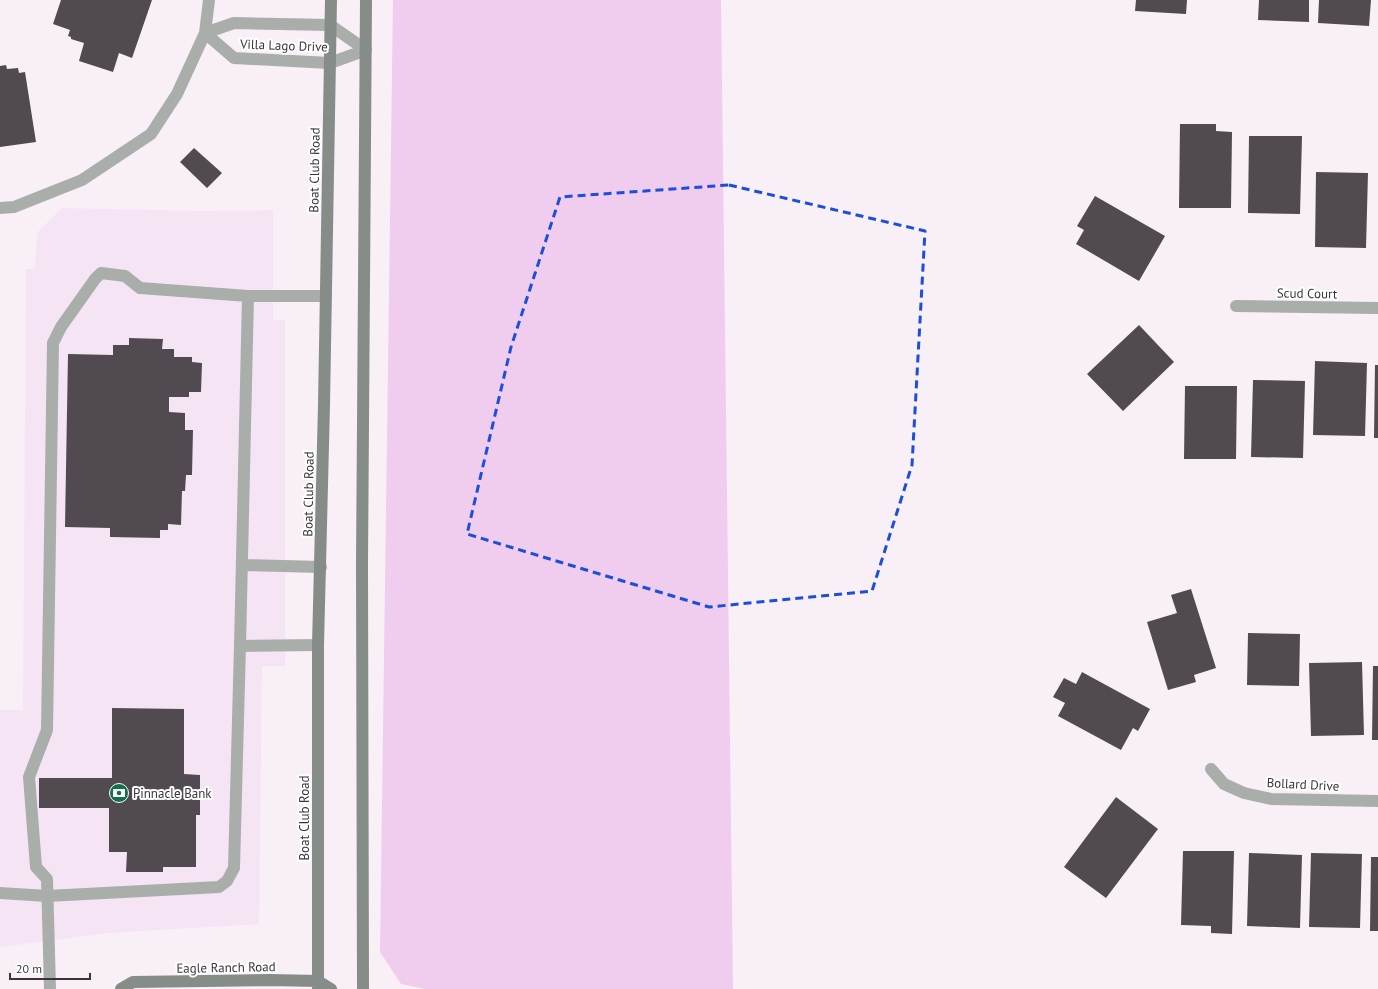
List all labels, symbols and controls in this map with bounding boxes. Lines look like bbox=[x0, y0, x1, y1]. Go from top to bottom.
street label: Villa Lago Drive bbox=[239, 35, 328, 56]
street label: Boat Club Road bbox=[305, 127, 324, 213]
street label: Scud Court bbox=[1277, 284, 1338, 303]
street label: Boat Club Road bbox=[299, 451, 318, 537]
street label: Bollard Drive bbox=[1266, 774, 1340, 795]
street label: Boat Club Road bbox=[296, 775, 313, 861]
bank icon: Pinnacle Bank bbox=[108, 782, 130, 804]
place label: Pinnacle Bank bbox=[133, 785, 212, 802]
scale bar bbox=[10, 955, 90, 981]
street label: Eagle Ranch Road bbox=[176, 958, 276, 977]
text: 20 m bbox=[16, 961, 42, 976]

